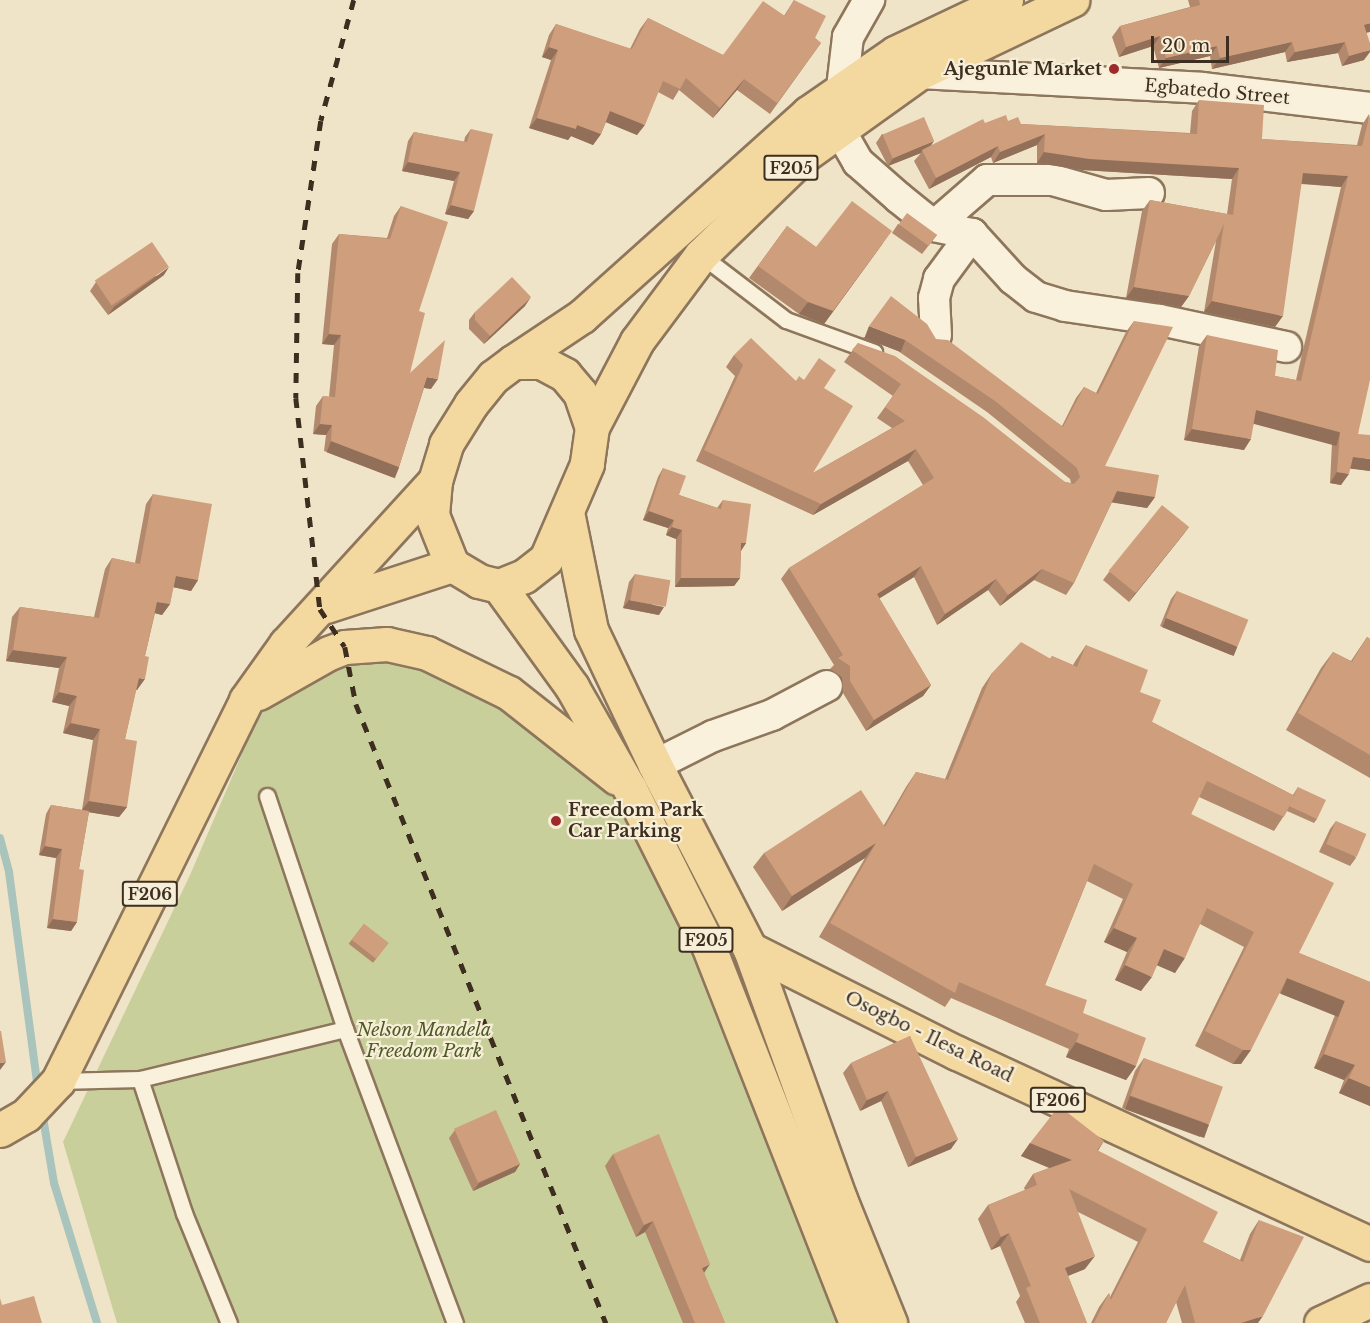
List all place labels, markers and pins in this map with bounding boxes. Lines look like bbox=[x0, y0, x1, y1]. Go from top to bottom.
place label: Ajegunle Market bbox=[944, 58, 1102, 80]
marker: Ajegunle Market bbox=[1107, 62, 1121, 76]
place label: Freedom Park Car Parking bbox=[568, 800, 703, 842]
marker: Freedom Park Car Parking bbox=[549, 814, 563, 828]

